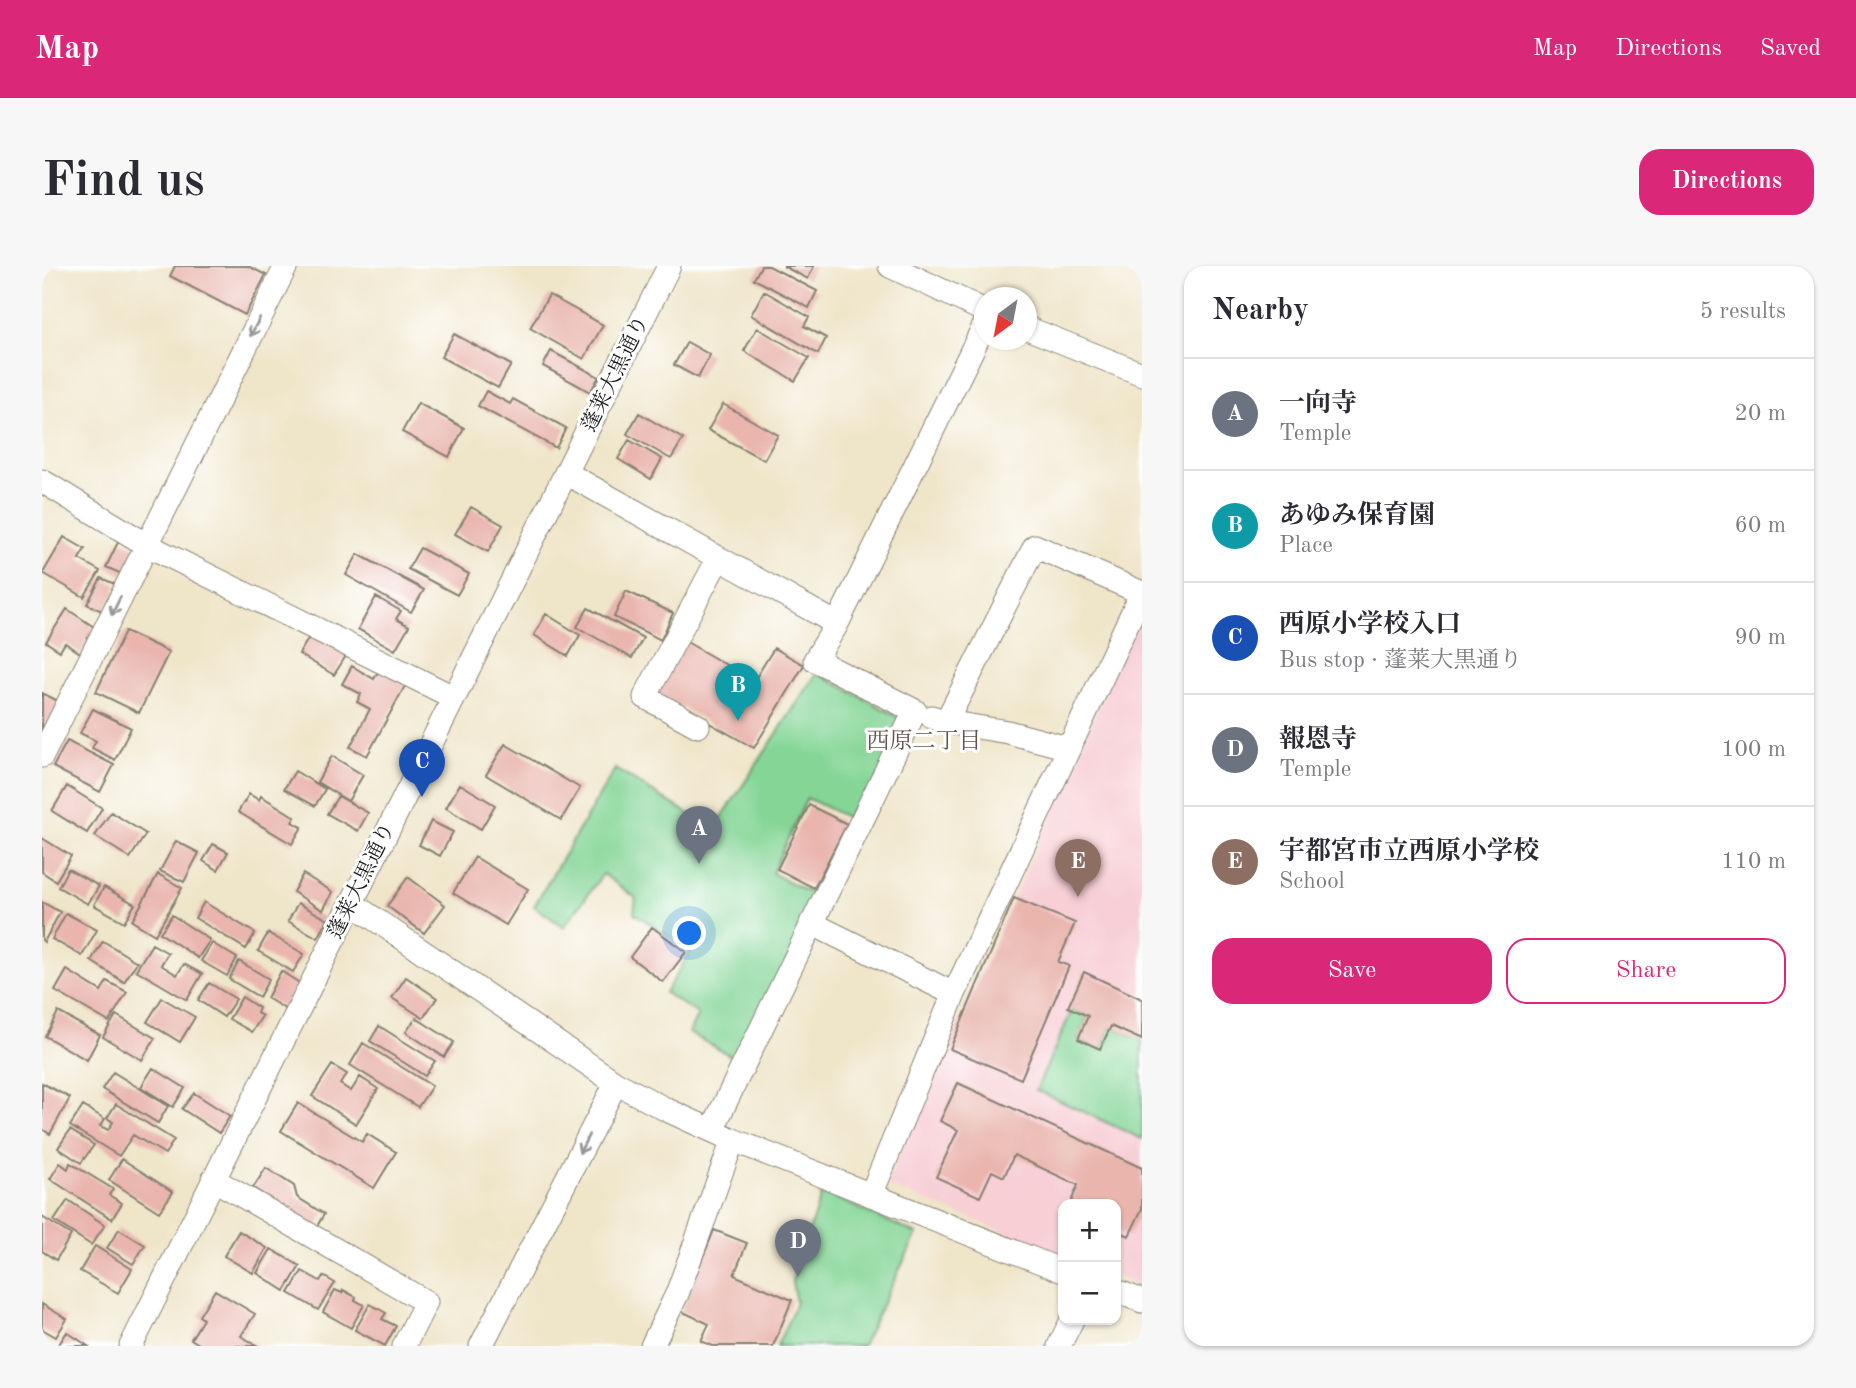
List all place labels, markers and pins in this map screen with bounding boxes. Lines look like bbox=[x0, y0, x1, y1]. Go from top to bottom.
pin: B bbox=[715, 663, 761, 721]
pin: C bbox=[399, 739, 445, 797]
pin: A bbox=[676, 806, 722, 864]
pin: E bbox=[1055, 839, 1101, 897]
pin: D bbox=[775, 1219, 821, 1277]

